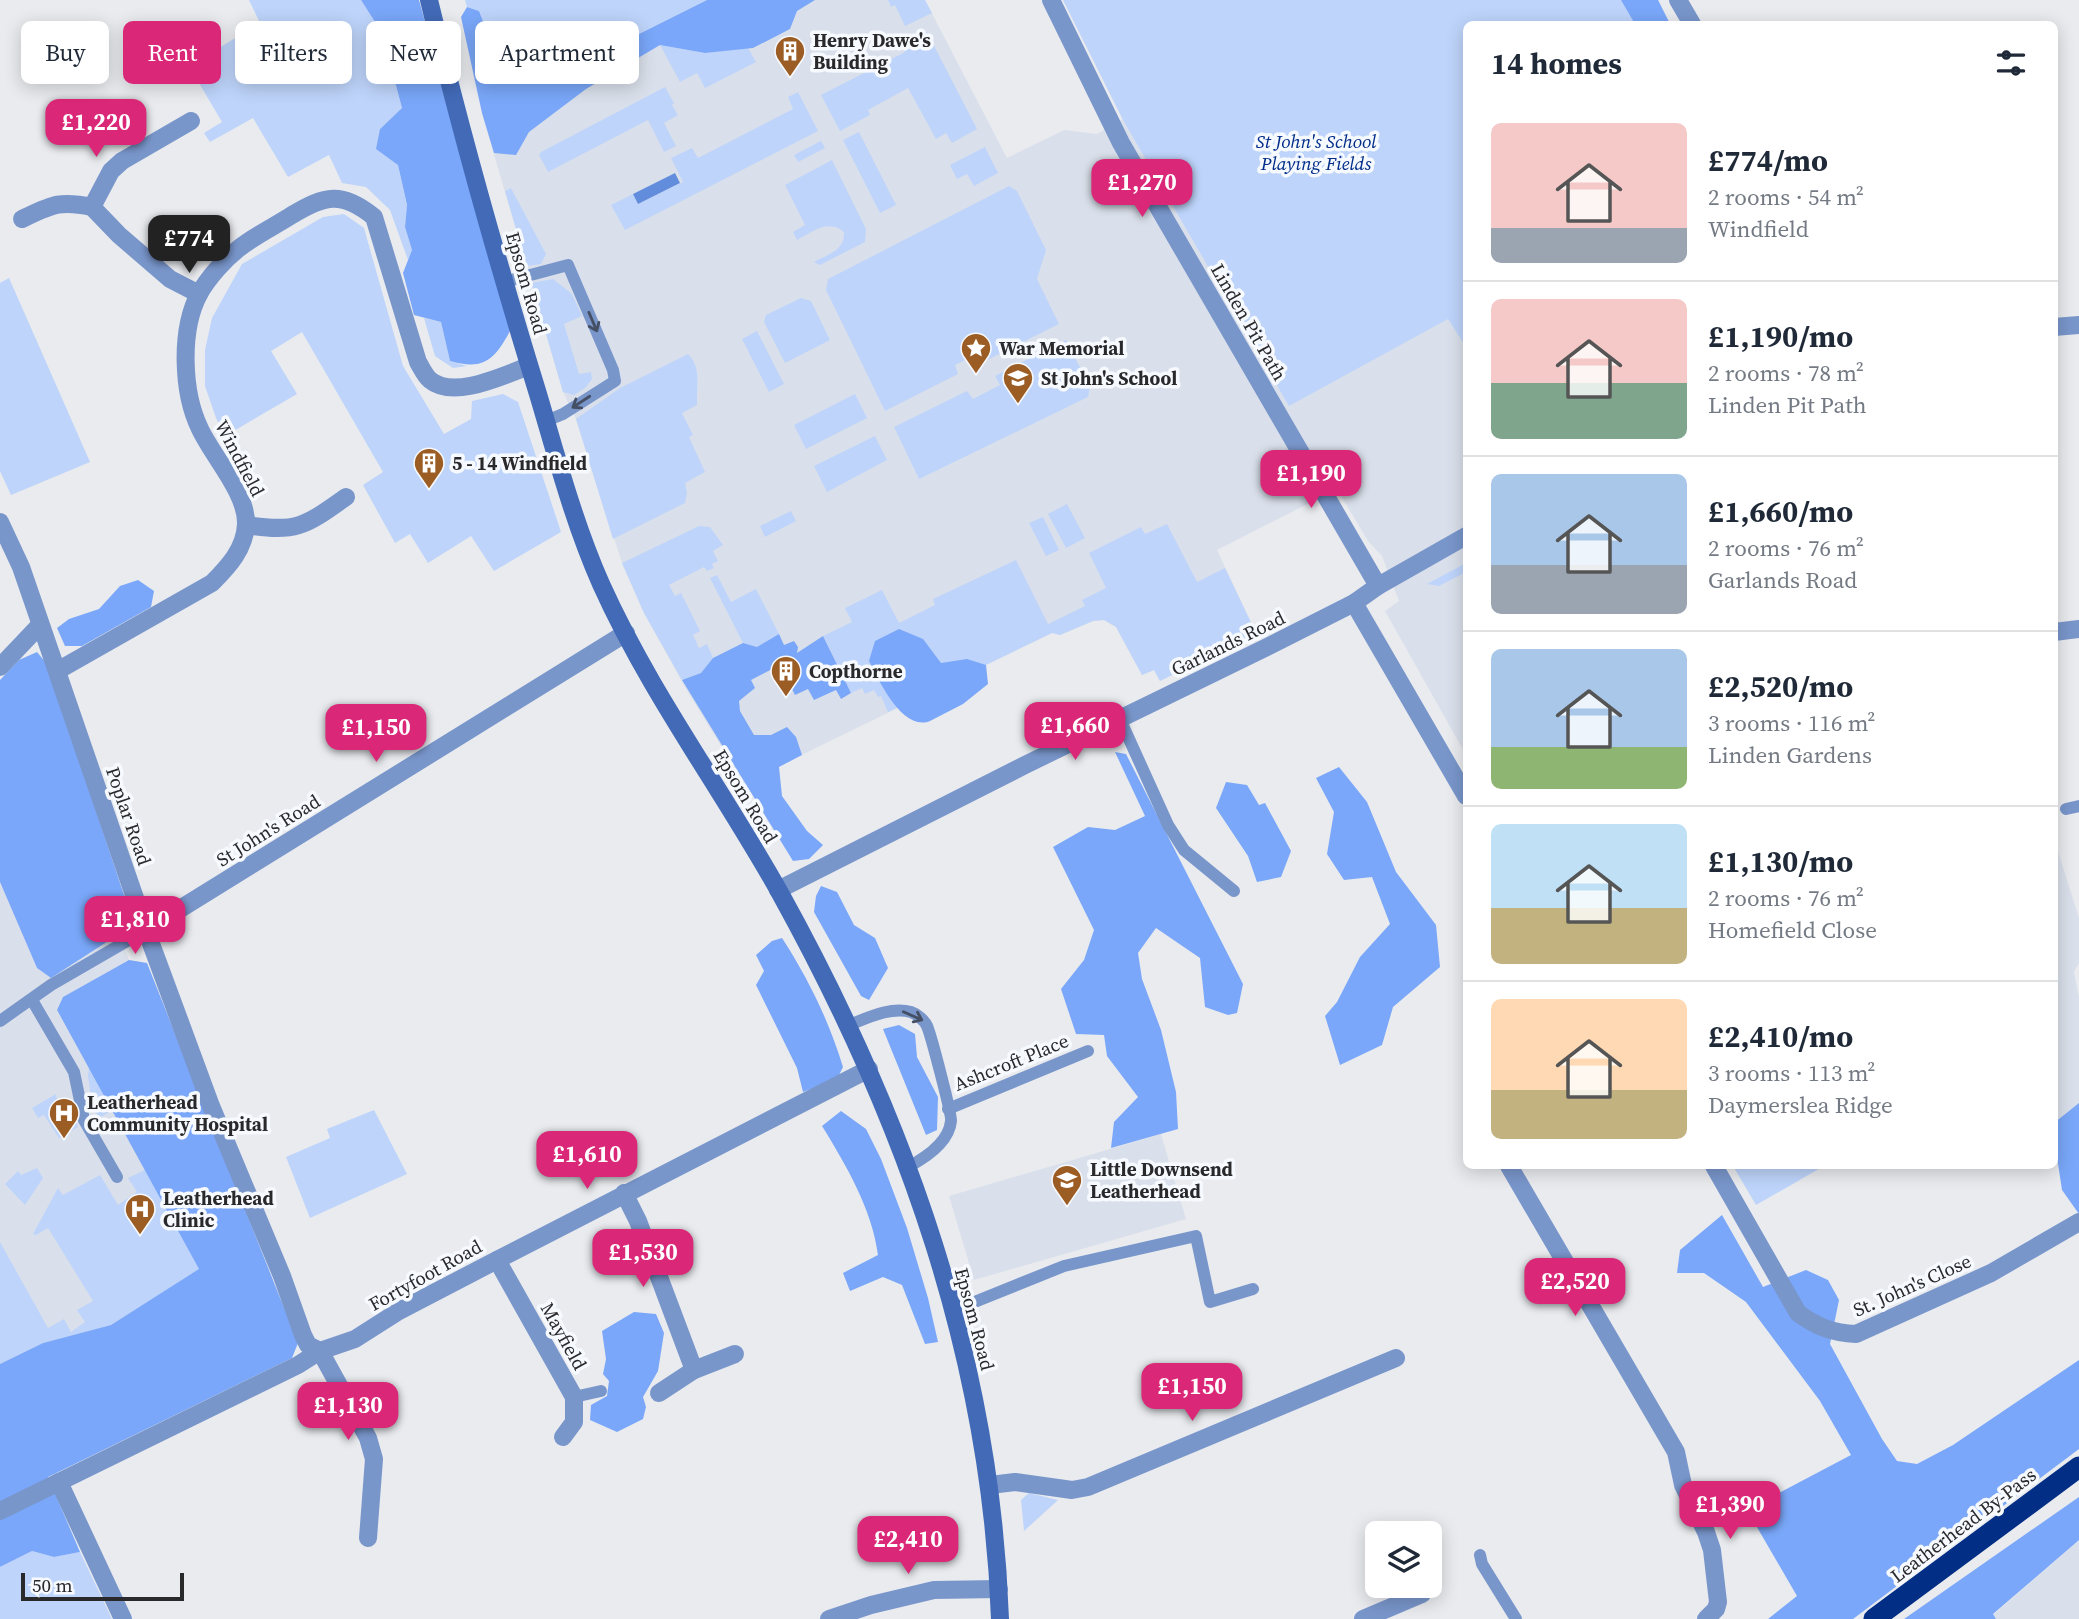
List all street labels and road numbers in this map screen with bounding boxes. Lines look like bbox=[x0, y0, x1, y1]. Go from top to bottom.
street label: Epsom Road bbox=[500, 229, 554, 337]
street label: Linden Pit Path bbox=[1205, 259, 1293, 385]
street label: Windfield bbox=[209, 415, 271, 501]
street label: Garlands Road bbox=[1167, 604, 1289, 682]
street label: Epsom Road bbox=[708, 744, 784, 848]
street label: Poplar Road bbox=[100, 763, 158, 869]
street label: St John's Road bbox=[211, 788, 325, 872]
street label: Ashcroft Place bbox=[950, 1027, 1072, 1097]
street label: Fortyfoot Road bbox=[364, 1233, 486, 1317]
street label: St. John's Close bbox=[1849, 1247, 1975, 1323]
street label: Epsom Road bbox=[949, 1265, 1001, 1374]
street label: Mayfield bbox=[535, 1298, 593, 1375]
street label: Leatherhead By-Pass bbox=[1885, 1462, 2041, 1588]

